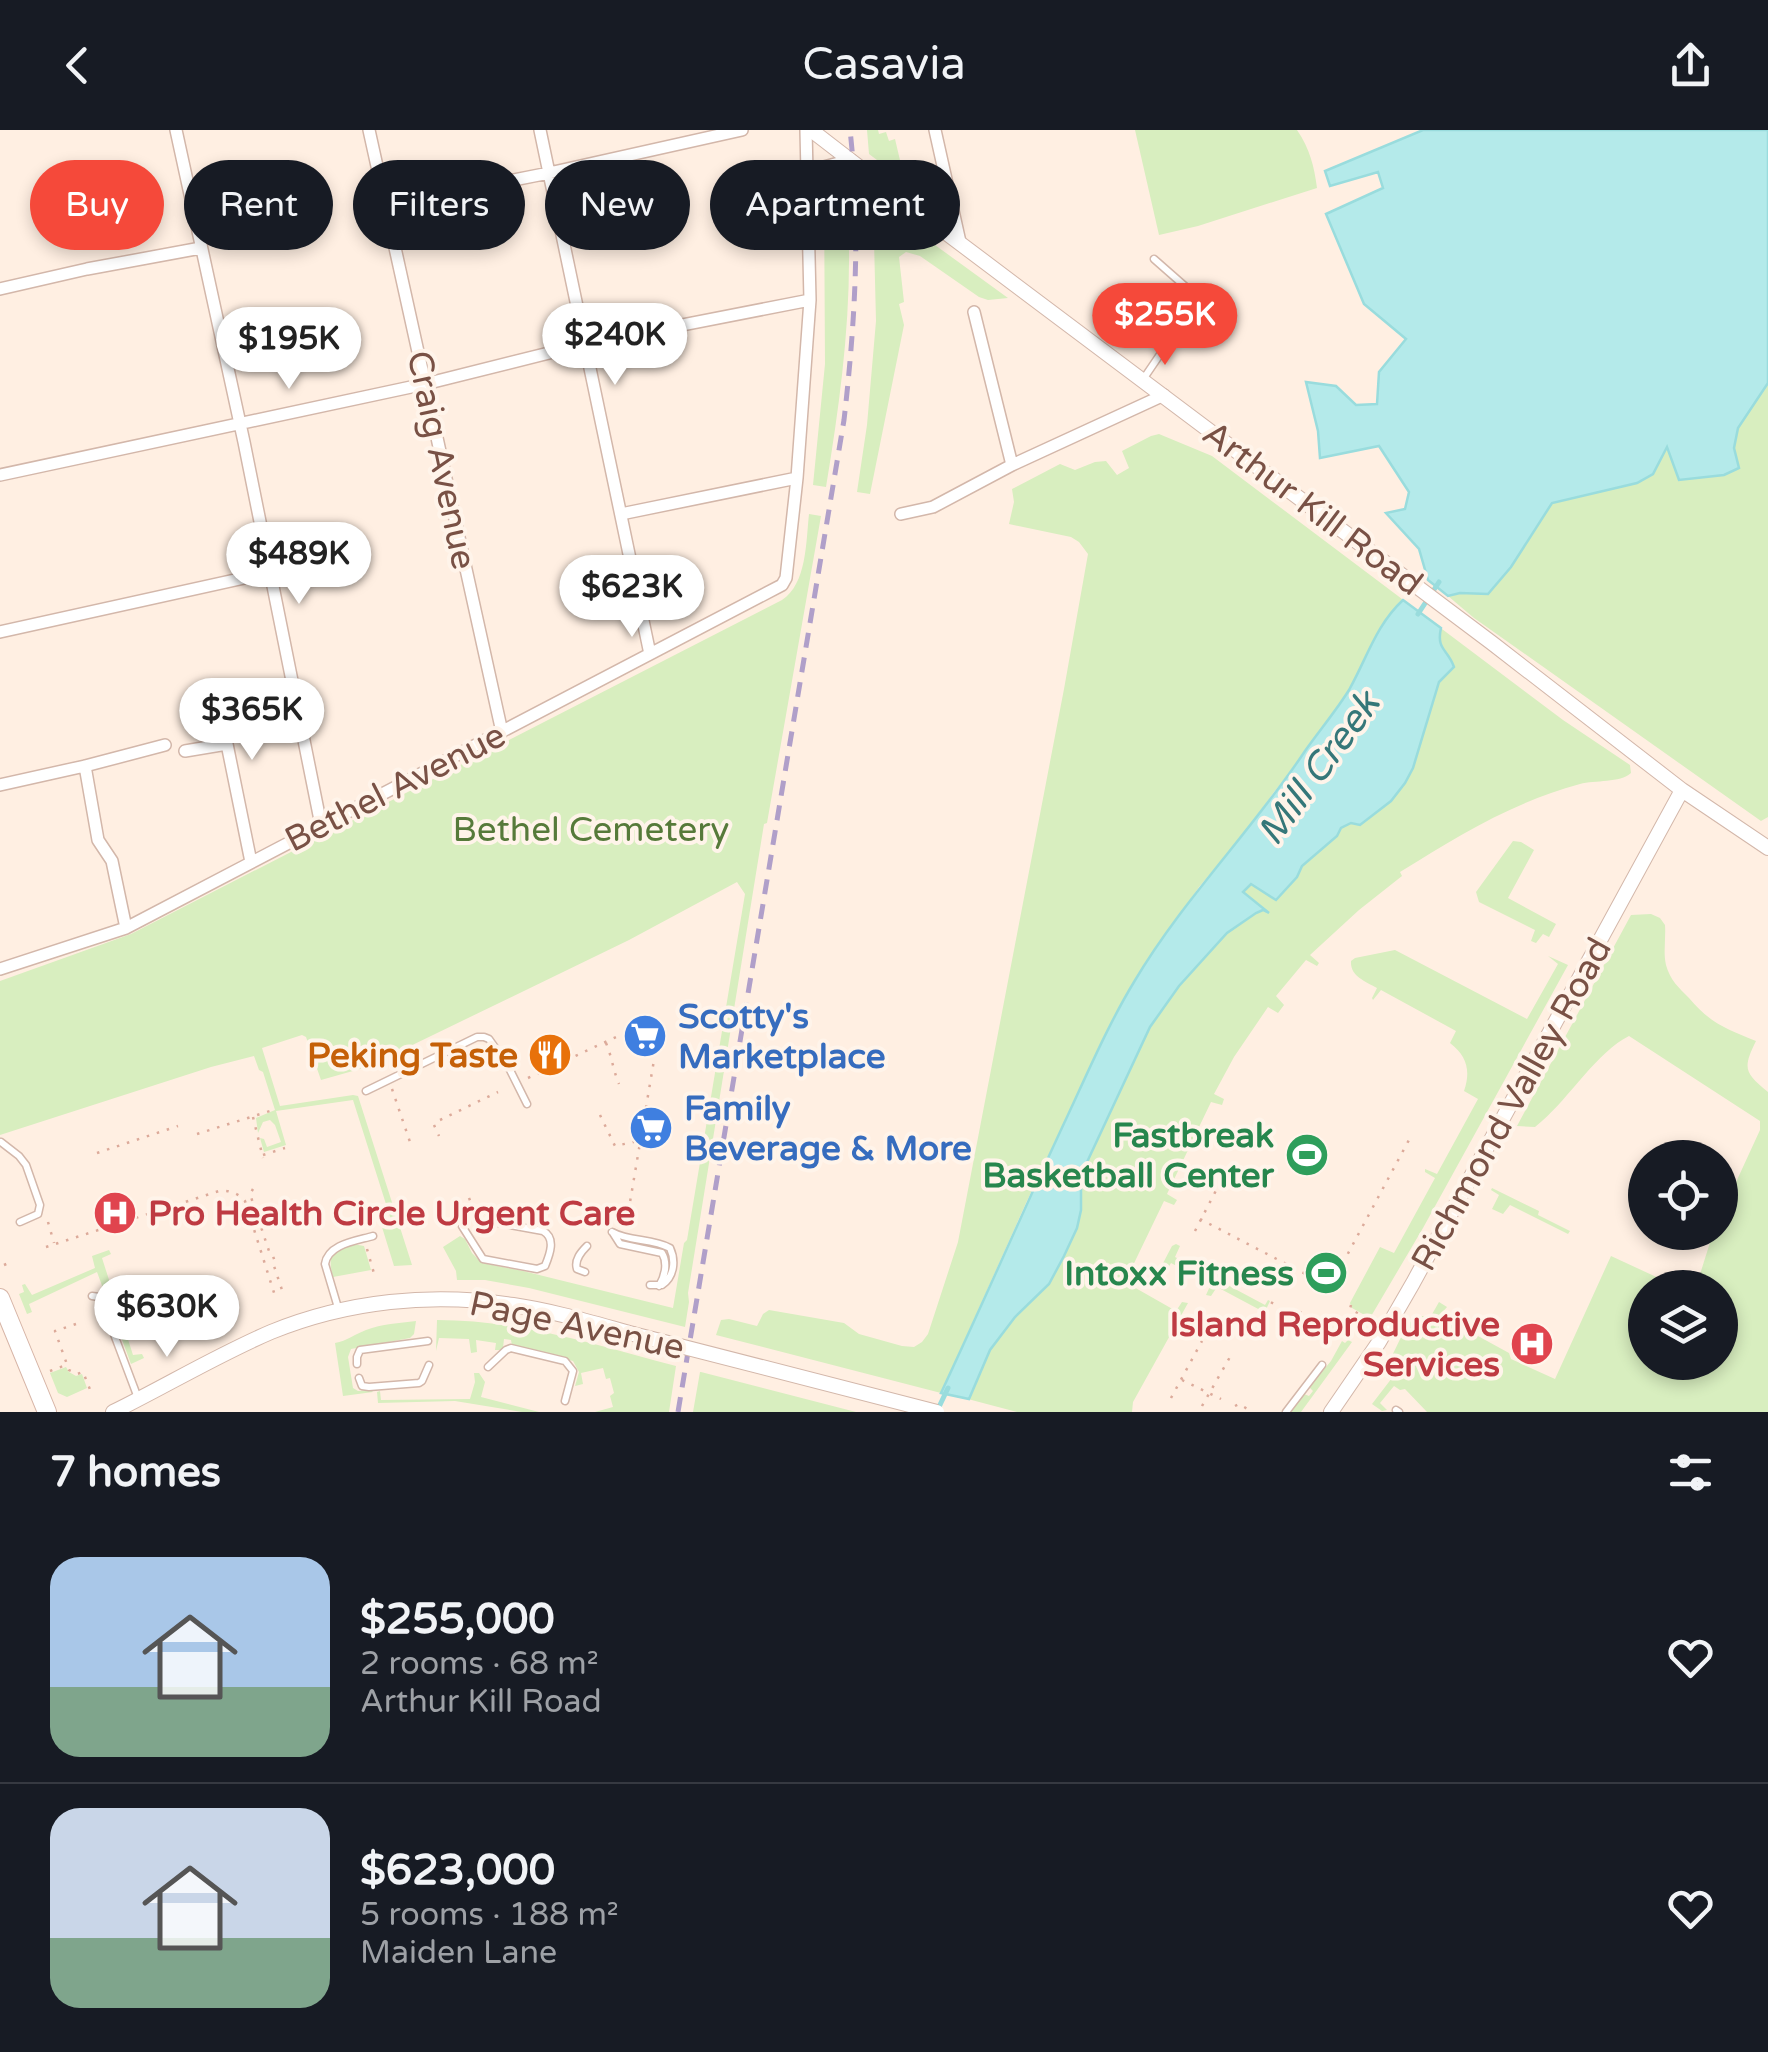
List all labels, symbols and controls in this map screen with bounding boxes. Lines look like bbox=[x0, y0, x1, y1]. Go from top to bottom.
icon: back bbox=[50, 38, 105, 93]
text: Casavia bbox=[802, 38, 966, 92]
icon: share bbox=[1663, 38, 1718, 93]
chip: Buy bbox=[30, 160, 164, 250]
chip: Rent bbox=[184, 160, 333, 250]
chip: Filters bbox=[353, 160, 525, 250]
chip: New bbox=[545, 160, 690, 250]
chip: Apartment bbox=[710, 160, 960, 250]
pin: $255K bbox=[1095, 283, 1235, 368]
text: $255K bbox=[1114, 296, 1216, 334]
pin: $240K bbox=[545, 303, 685, 388]
pin: $195K bbox=[219, 307, 359, 392]
text: $240K bbox=[564, 316, 666, 354]
text: $195K bbox=[238, 320, 340, 358]
street label: Craig Avenue bbox=[397, 347, 485, 573]
street label: Arthur Kill Road bbox=[1194, 412, 1431, 605]
pin: $489K bbox=[229, 522, 369, 607]
text: $489K bbox=[248, 535, 350, 573]
pin: $623K bbox=[562, 555, 702, 640]
text: $623K bbox=[581, 568, 683, 606]
pin: $365K bbox=[182, 678, 322, 763]
water label: Mill Creek bbox=[1248, 681, 1391, 854]
text: $365K bbox=[201, 691, 303, 729]
street label: Bethel Avenue bbox=[278, 714, 513, 861]
park label: Bethel Cemetery bbox=[453, 809, 729, 851]
street label: Richmond Valley Road bbox=[1403, 931, 1621, 1278]
place label: Scotty's Marketplace bbox=[678, 996, 886, 1078]
supermarket icon: Scotty's Marketplace bbox=[622, 1013, 668, 1059]
restaurant icon: Peking Taste bbox=[527, 1032, 573, 1078]
place label: Peking Taste bbox=[307, 1035, 518, 1077]
place label: Family Beverage & More bbox=[684, 1088, 972, 1170]
supermarket icon: Family Beverage & More bbox=[628, 1105, 674, 1151]
place label: Fastbreak Basketball Center bbox=[982, 1115, 1275, 1197]
sports icon: Fastbreak Basketball Center bbox=[1284, 1132, 1330, 1178]
map controls bbox=[1628, 1140, 1738, 1380]
button: locate bbox=[1628, 1140, 1738, 1250]
hospital icon: Pro Health Circle Urgent Care bbox=[92, 1190, 138, 1236]
place label: Pro Health Circle Urgent Care bbox=[148, 1193, 635, 1235]
sports icon: Intoxx Fitness bbox=[1303, 1250, 1349, 1296]
place label: Intoxx Fitness bbox=[1064, 1253, 1294, 1295]
button: layers bbox=[1628, 1270, 1738, 1380]
pin: $630K bbox=[97, 1275, 237, 1360]
street label: Page Avenue bbox=[466, 1283, 688, 1369]
text: $630K bbox=[116, 1288, 218, 1326]
place label: Island Reproductive Services bbox=[1169, 1304, 1500, 1386]
hospital icon: Island Reproductive Services bbox=[1509, 1321, 1555, 1367]
icon: filters bbox=[1663, 1445, 1718, 1500]
text: 7 homes bbox=[50, 1447, 221, 1498]
text: $255,000 bbox=[360, 1594, 555, 1645]
icon: home bbox=[130, 1597, 250, 1717]
icon: heart bbox=[1663, 1630, 1718, 1685]
text: 2 rooms · 68 m² bbox=[360, 1645, 599, 1683]
text: Arthur Kill Road bbox=[360, 1683, 602, 1721]
text: $623,000 bbox=[360, 1845, 555, 1896]
icon: home bbox=[130, 1848, 250, 1968]
icon: heart bbox=[1663, 1881, 1718, 1936]
text: 5 rooms · 188 m² bbox=[360, 1896, 619, 1934]
text: Maiden Lane bbox=[360, 1934, 557, 1972]

